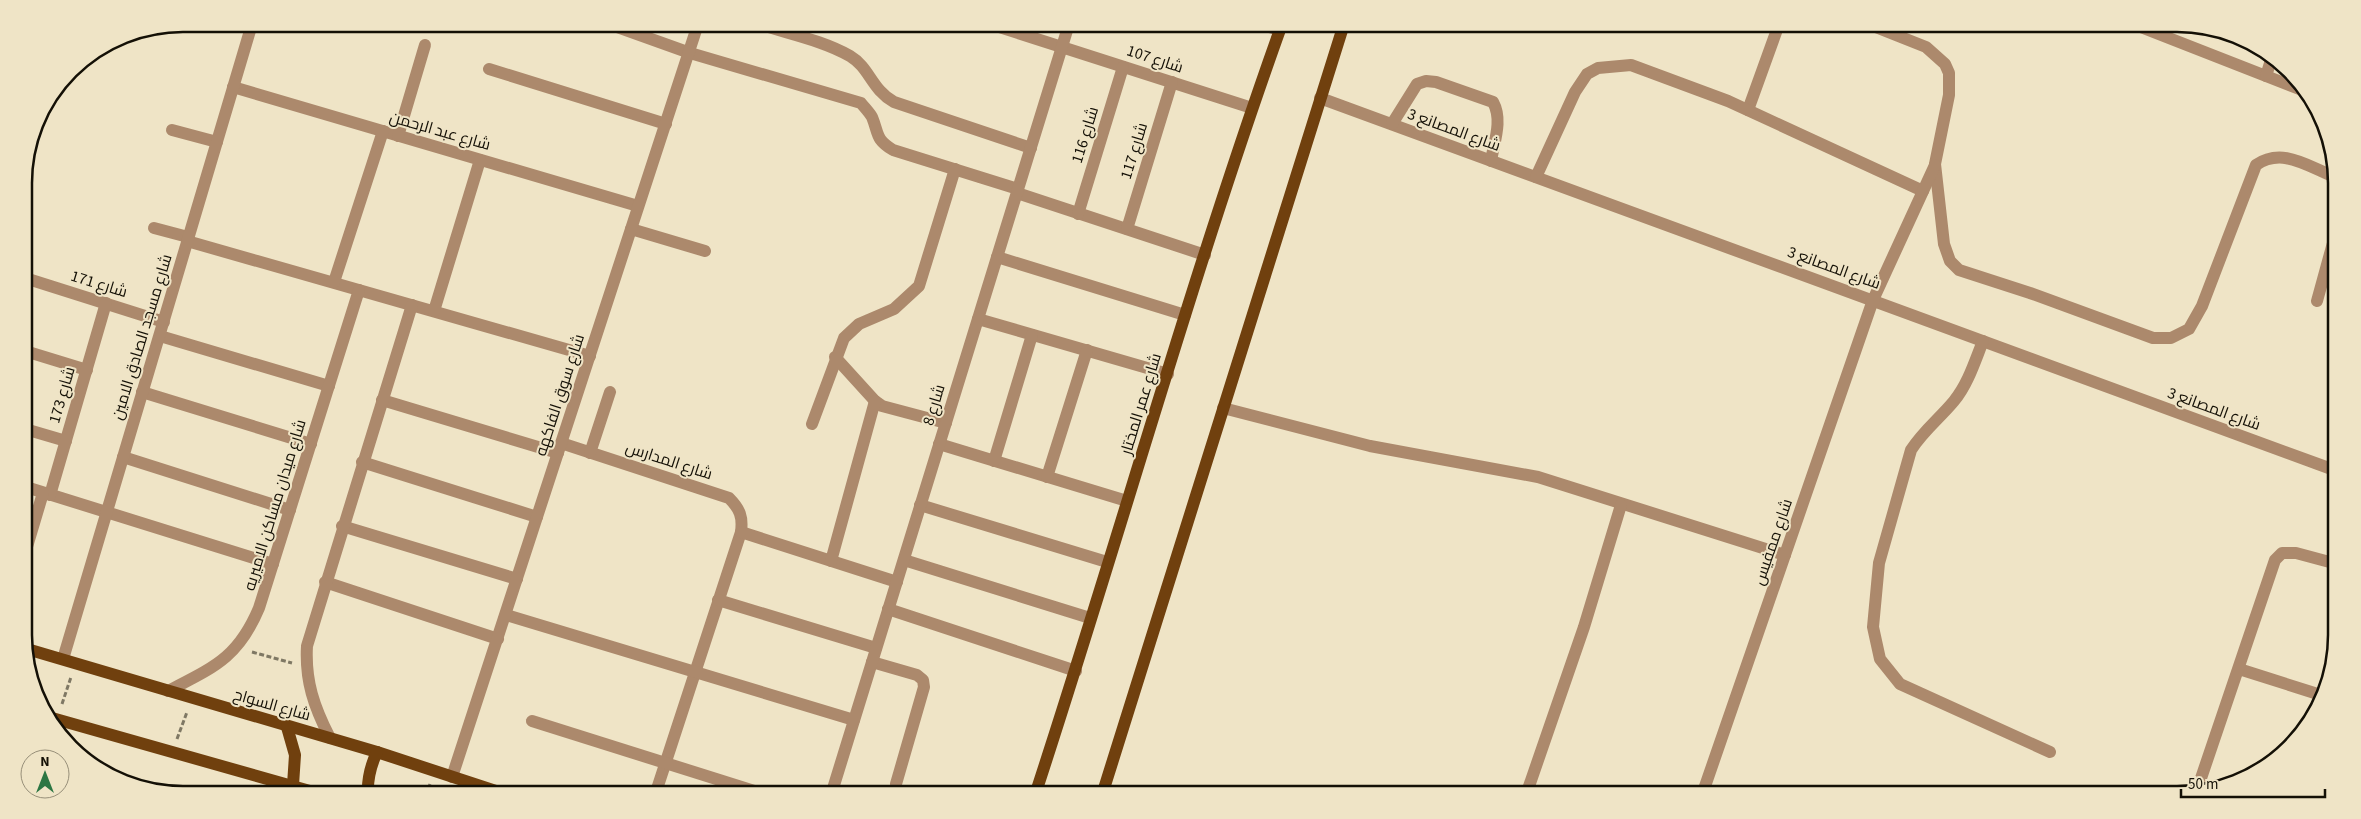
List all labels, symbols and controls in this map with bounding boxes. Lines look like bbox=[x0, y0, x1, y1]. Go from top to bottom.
street label: شارع 107 bbox=[1124, 40, 1186, 78]
street label: شارع المصانع 3 bbox=[1404, 103, 1504, 157]
street label: شارع 116 bbox=[1066, 104, 1104, 166]
street label: شارع عبد الرحمن bbox=[387, 106, 493, 156]
street label: شارع 117 bbox=[1115, 120, 1153, 182]
street label: شارع المصانع 3 bbox=[1784, 241, 1884, 295]
street label: شارع مسجد الصادق الامين bbox=[106, 251, 178, 423]
street label: شارع 171 bbox=[68, 265, 130, 303]
street label: شارع سوق الفاكهه bbox=[530, 331, 590, 459]
street label: شارع عمر المختار bbox=[1115, 350, 1167, 458]
street label: شارع 173 bbox=[43, 364, 81, 426]
street label: شارع 8 bbox=[917, 382, 951, 428]
street label: شارع المصانع 3 bbox=[2164, 382, 2264, 436]
street label: شارع ميدان مساكن الاميريه bbox=[238, 417, 312, 593]
street label: شارع المدارس bbox=[623, 437, 715, 485]
street label: شارع ممفيس bbox=[1748, 496, 1798, 588]
street label: شارع السواح bbox=[231, 683, 313, 727]
north arrow bbox=[20, 749, 70, 799]
text: N bbox=[40, 752, 50, 772]
scale bar bbox=[2181, 766, 2325, 798]
text: 50 m bbox=[2188, 774, 2218, 795]

